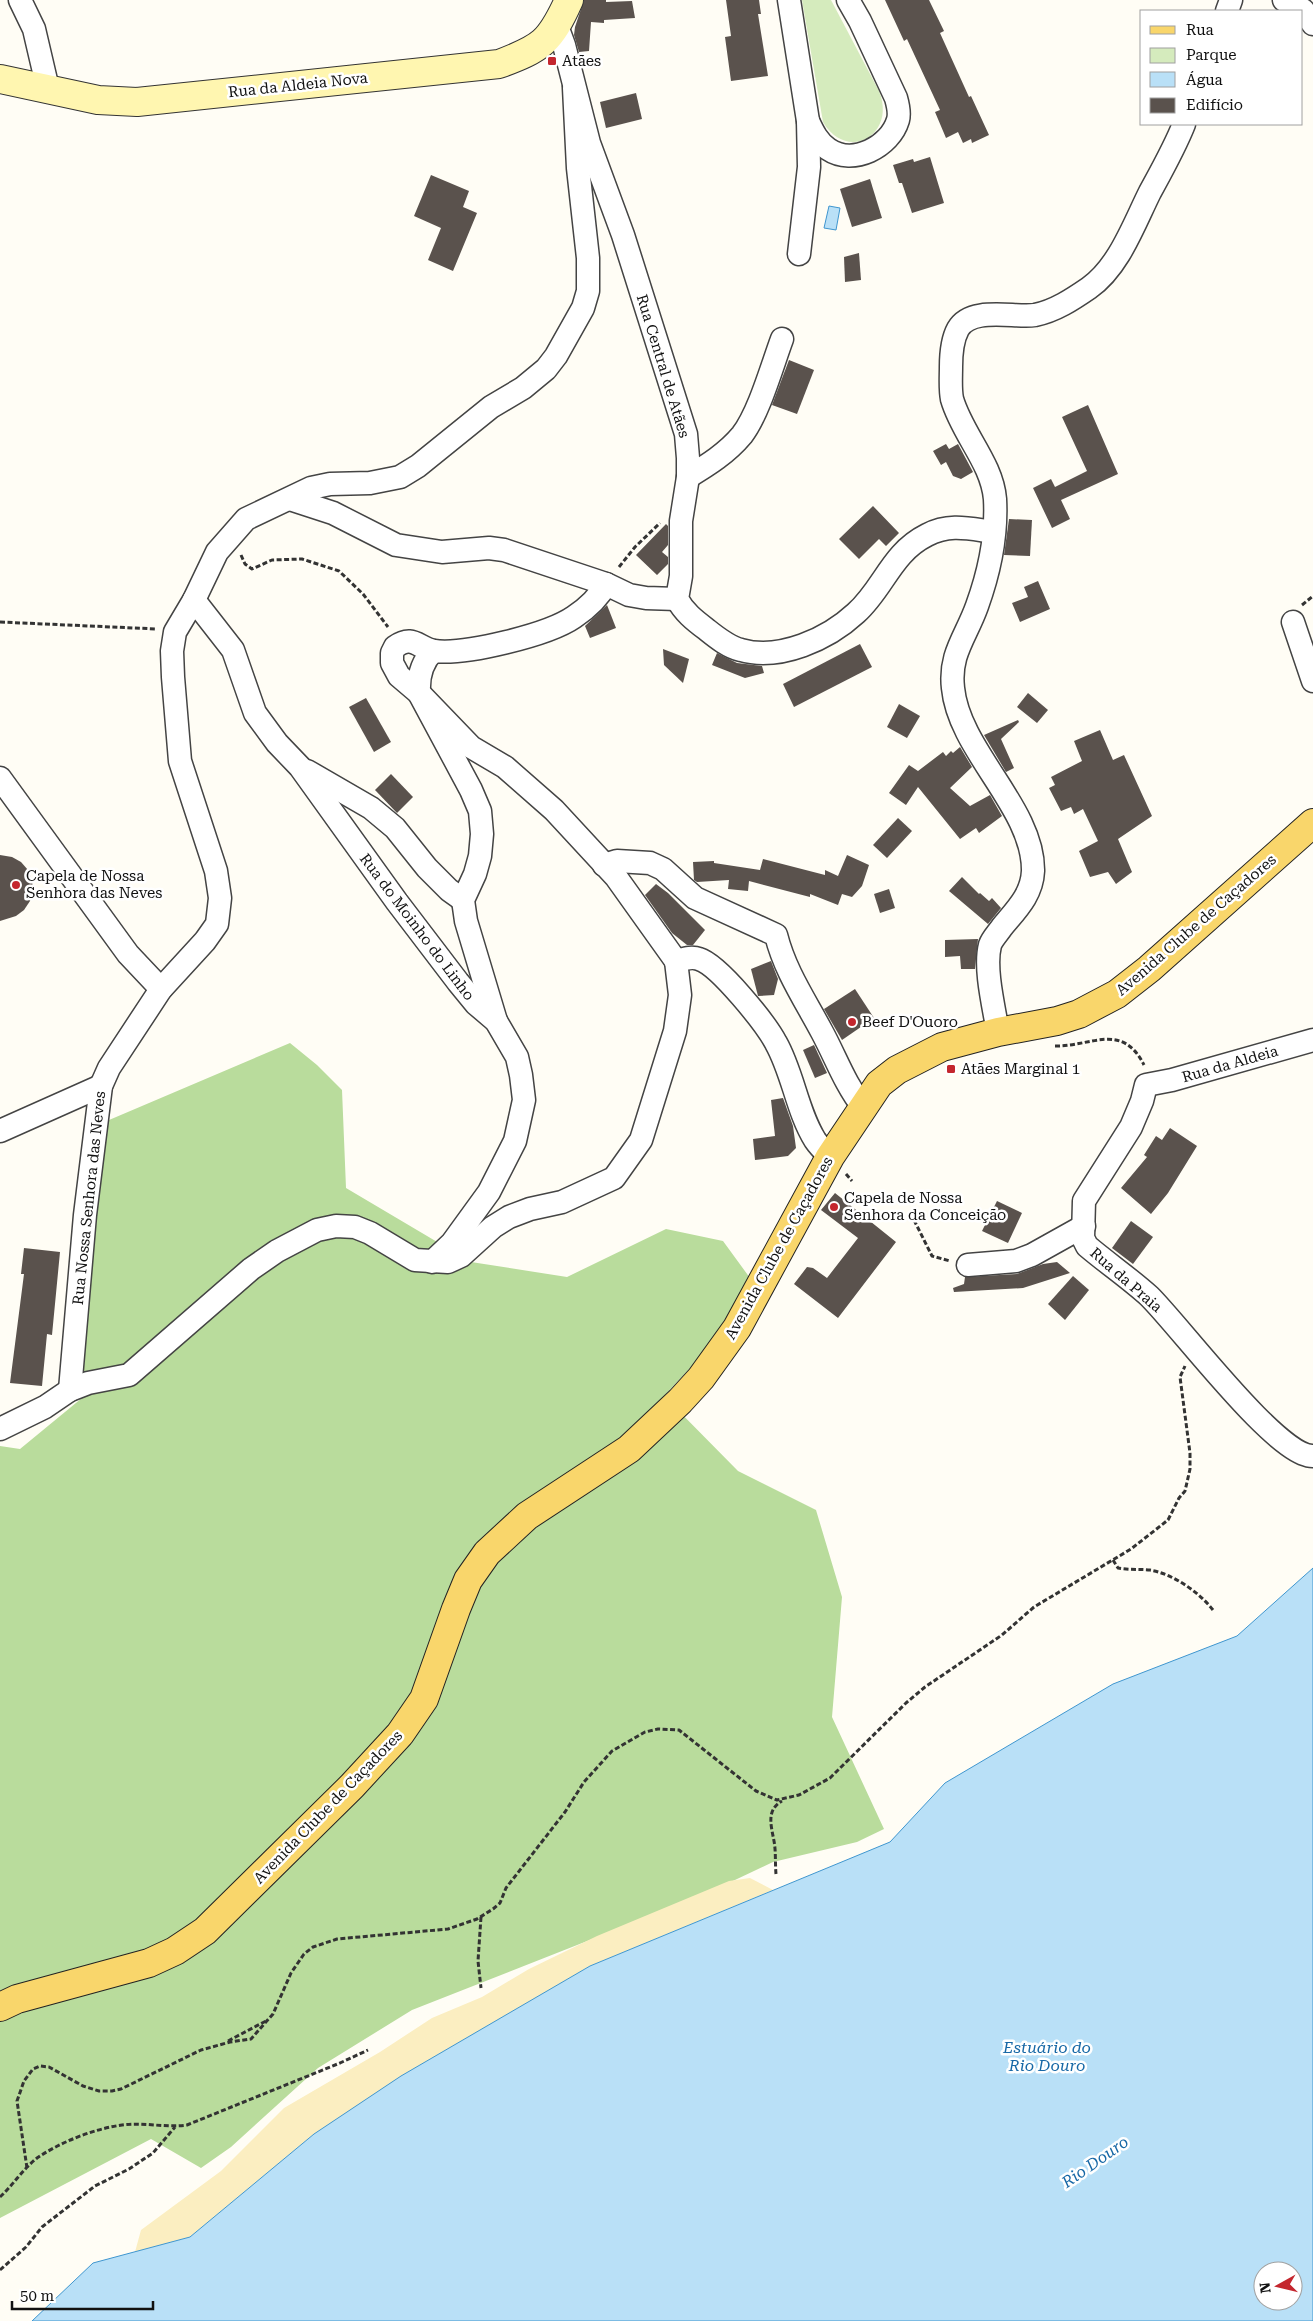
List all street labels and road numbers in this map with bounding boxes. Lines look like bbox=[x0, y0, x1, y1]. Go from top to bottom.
street label: Rua da Aldeia Nova bbox=[227, 69, 369, 101]
street label: Rua Central de Atães bbox=[633, 292, 693, 440]
street label: Rua do Moinho do Linho bbox=[356, 850, 478, 1004]
street label: Avenida Clube de Caçadores bbox=[1112, 851, 1280, 999]
street label: Rua da Aldeia bbox=[1180, 1042, 1280, 1086]
street label: Rua Nossa Senhora das Neves bbox=[69, 1090, 109, 1306]
street label: Avenida Clube de Caçadores bbox=[721, 1154, 837, 1342]
street label: Rua da Praia bbox=[1086, 1244, 1166, 1316]
street label: Avenida Clube de Caçadores bbox=[250, 1727, 406, 1887]

